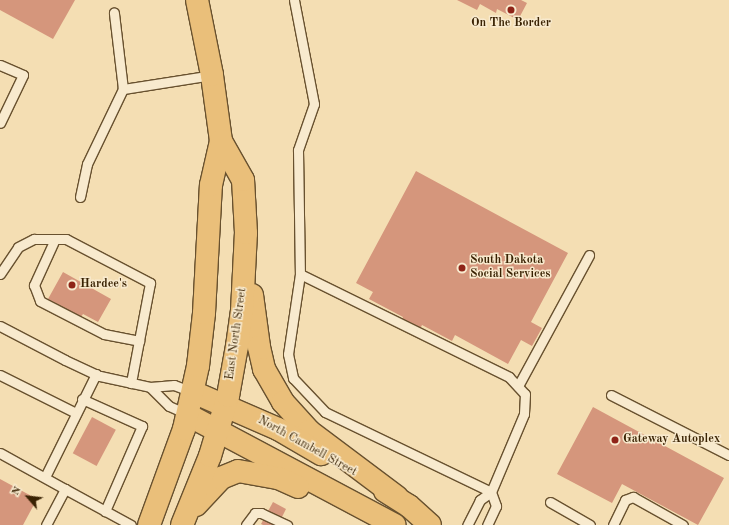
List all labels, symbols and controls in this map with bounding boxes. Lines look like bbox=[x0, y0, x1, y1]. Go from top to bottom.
marker: On The Border bbox=[506, 5, 516, 15]
place label: On The Border bbox=[471, 17, 551, 31]
place label: South Dakota Social Services bbox=[470, 254, 550, 282]
marker: South Dakota Social Services bbox=[457, 263, 467, 273]
place label: Hardee's bbox=[80, 278, 127, 292]
marker: Hardee's bbox=[67, 280, 77, 290]
street label: East North Street bbox=[223, 287, 251, 381]
street label: North Cambell Street bbox=[255, 414, 359, 480]
place label: Gateway Autoplex bbox=[623, 433, 720, 447]
marker: Gateway Autoplex bbox=[610, 435, 620, 445]
north arrow bbox=[8, 477, 48, 517]
text: N bbox=[10, 485, 24, 497]

